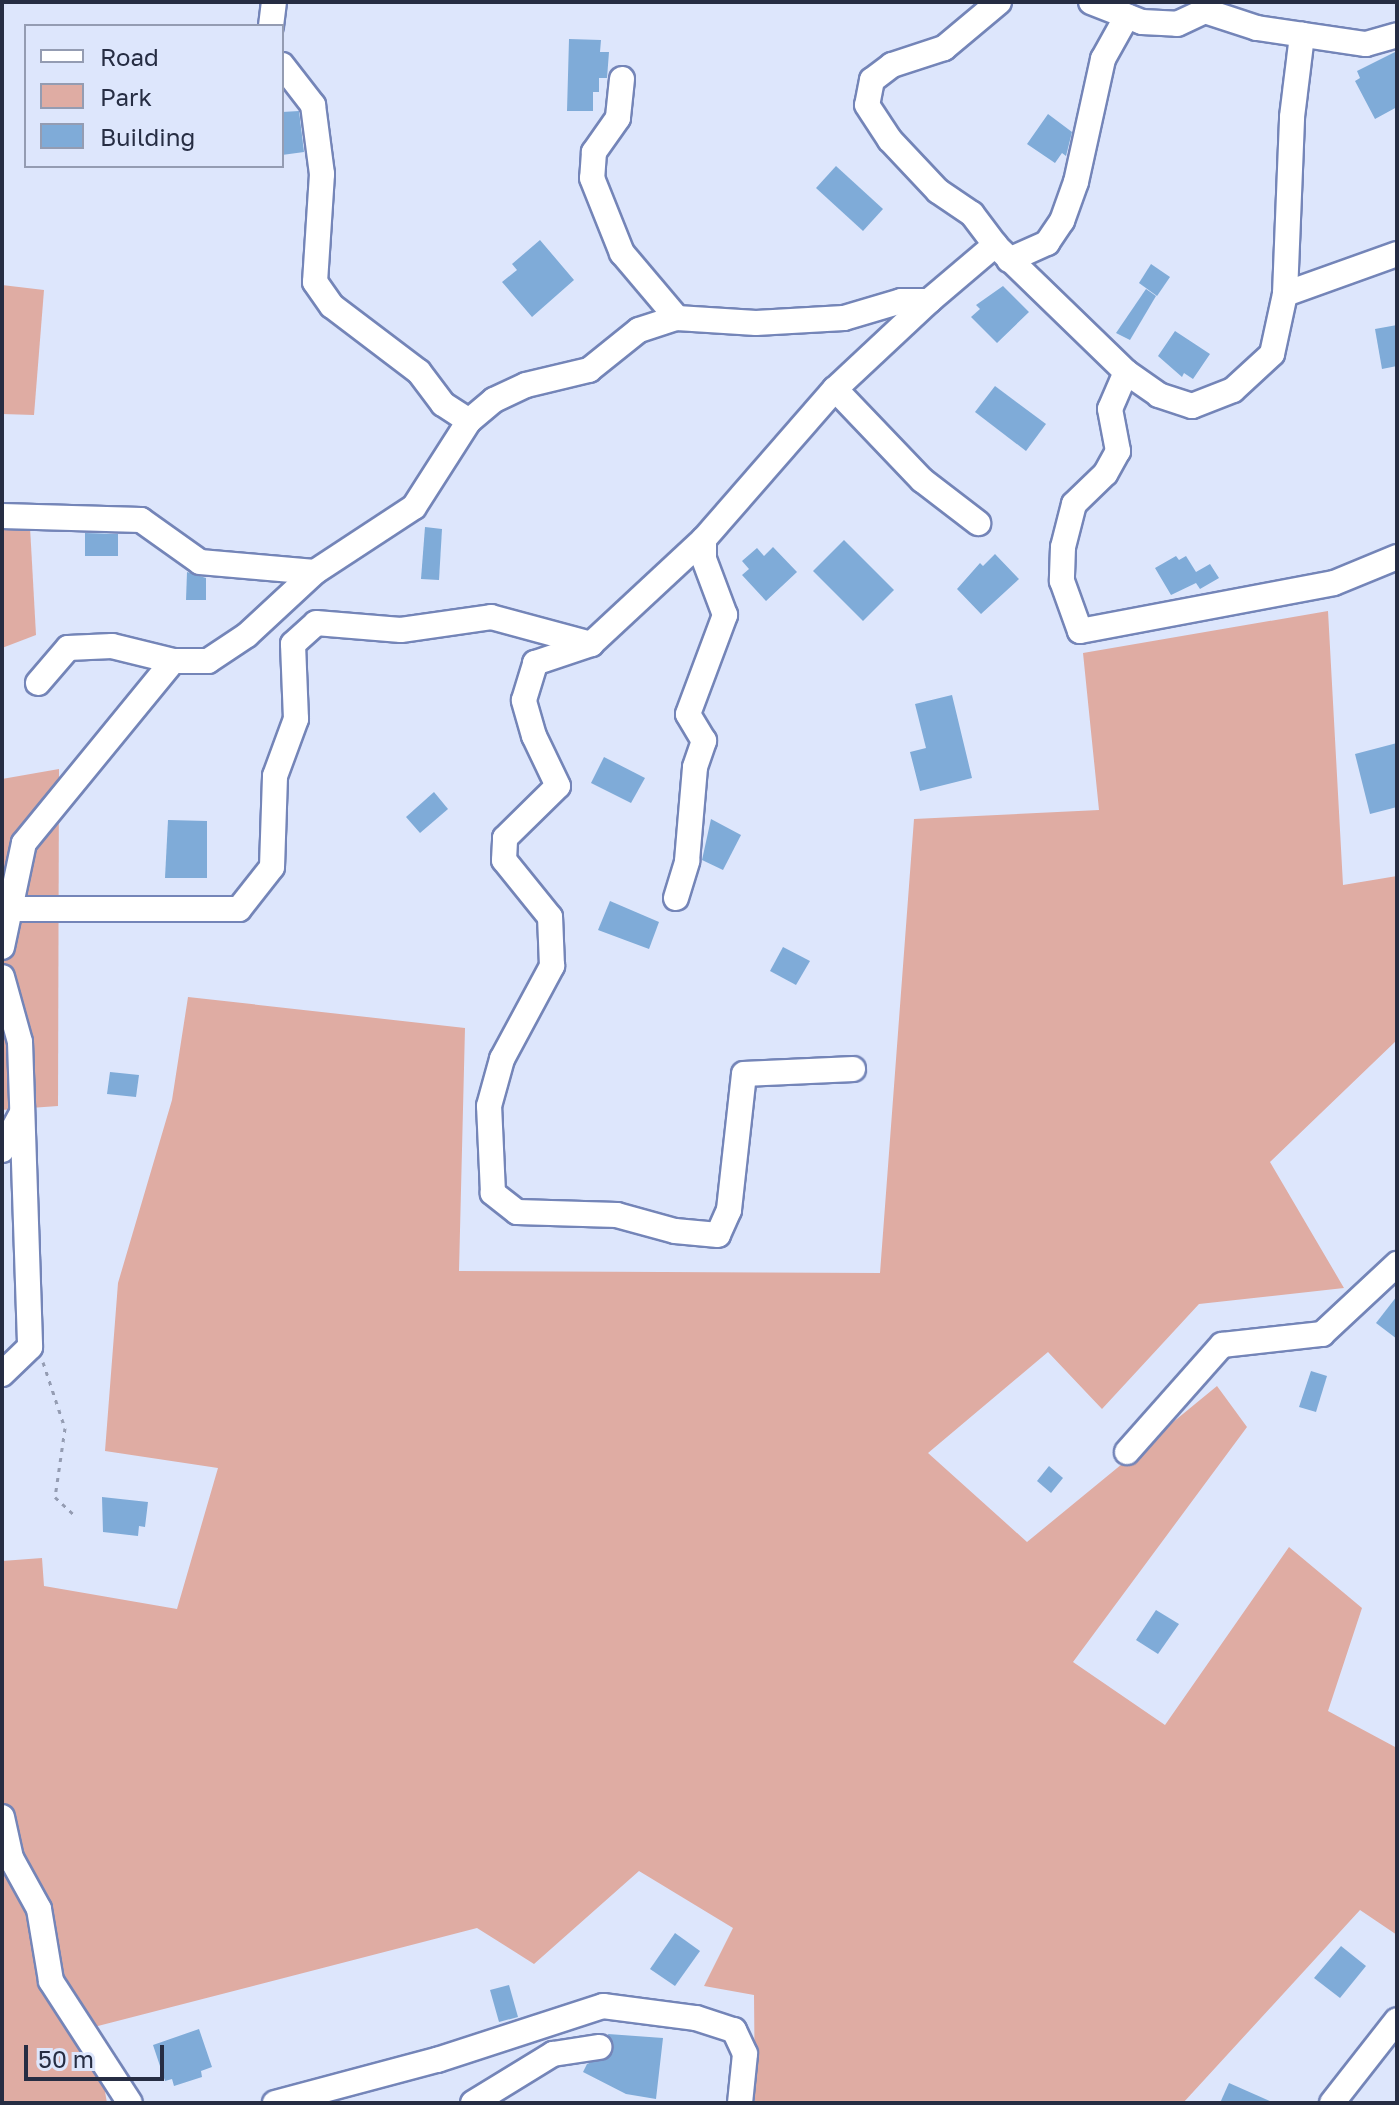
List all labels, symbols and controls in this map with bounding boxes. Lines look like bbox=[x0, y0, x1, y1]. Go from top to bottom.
legend bbox=[24, 24, 284, 168]
text: Road bbox=[100, 42, 159, 71]
text: Park bbox=[100, 82, 152, 111]
text: Building bbox=[100, 122, 195, 151]
scale bar bbox=[28, 2029, 168, 2079]
text: 50 m bbox=[38, 2044, 94, 2073]

